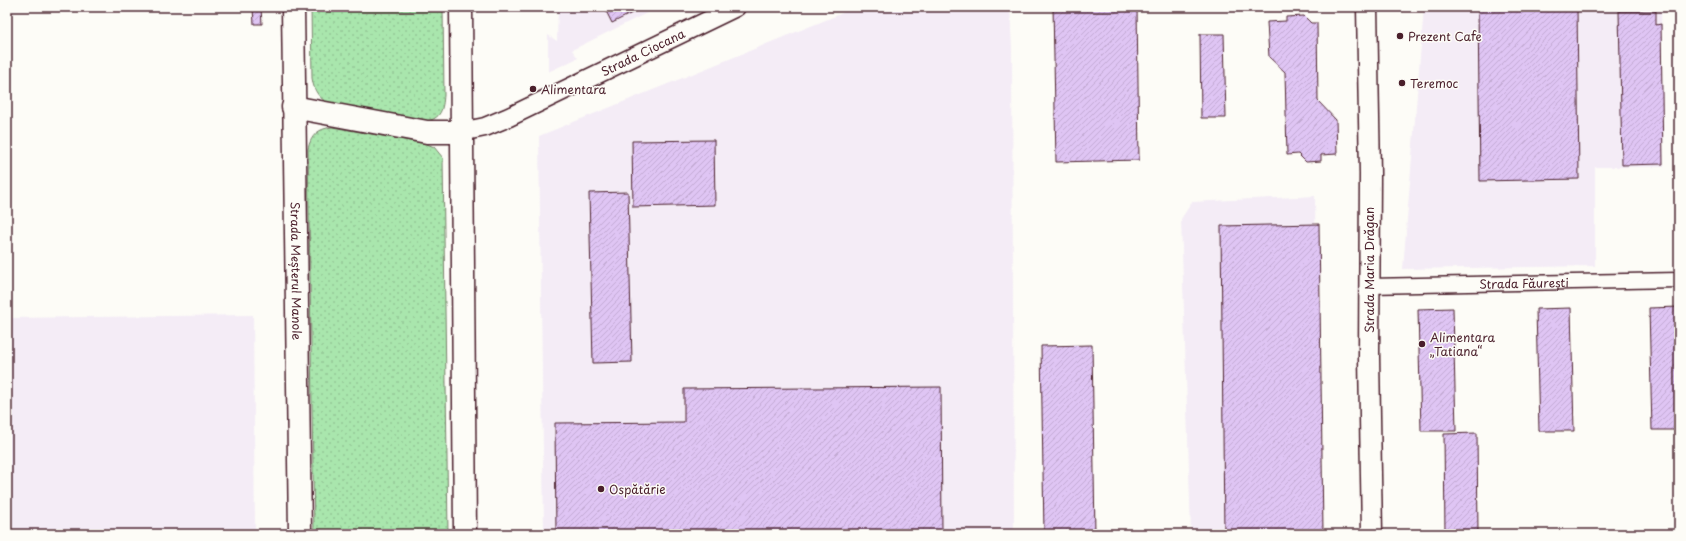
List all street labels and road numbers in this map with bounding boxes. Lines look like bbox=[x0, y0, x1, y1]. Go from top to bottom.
street label: Strada Ciocana bbox=[598, 24, 688, 80]
street label: Strada Meșterul Manole bbox=[287, 202, 306, 341]
street label: Strada Maria Drăgan bbox=[1360, 207, 1378, 333]
street label: Strada Făurești bbox=[1479, 273, 1569, 293]

